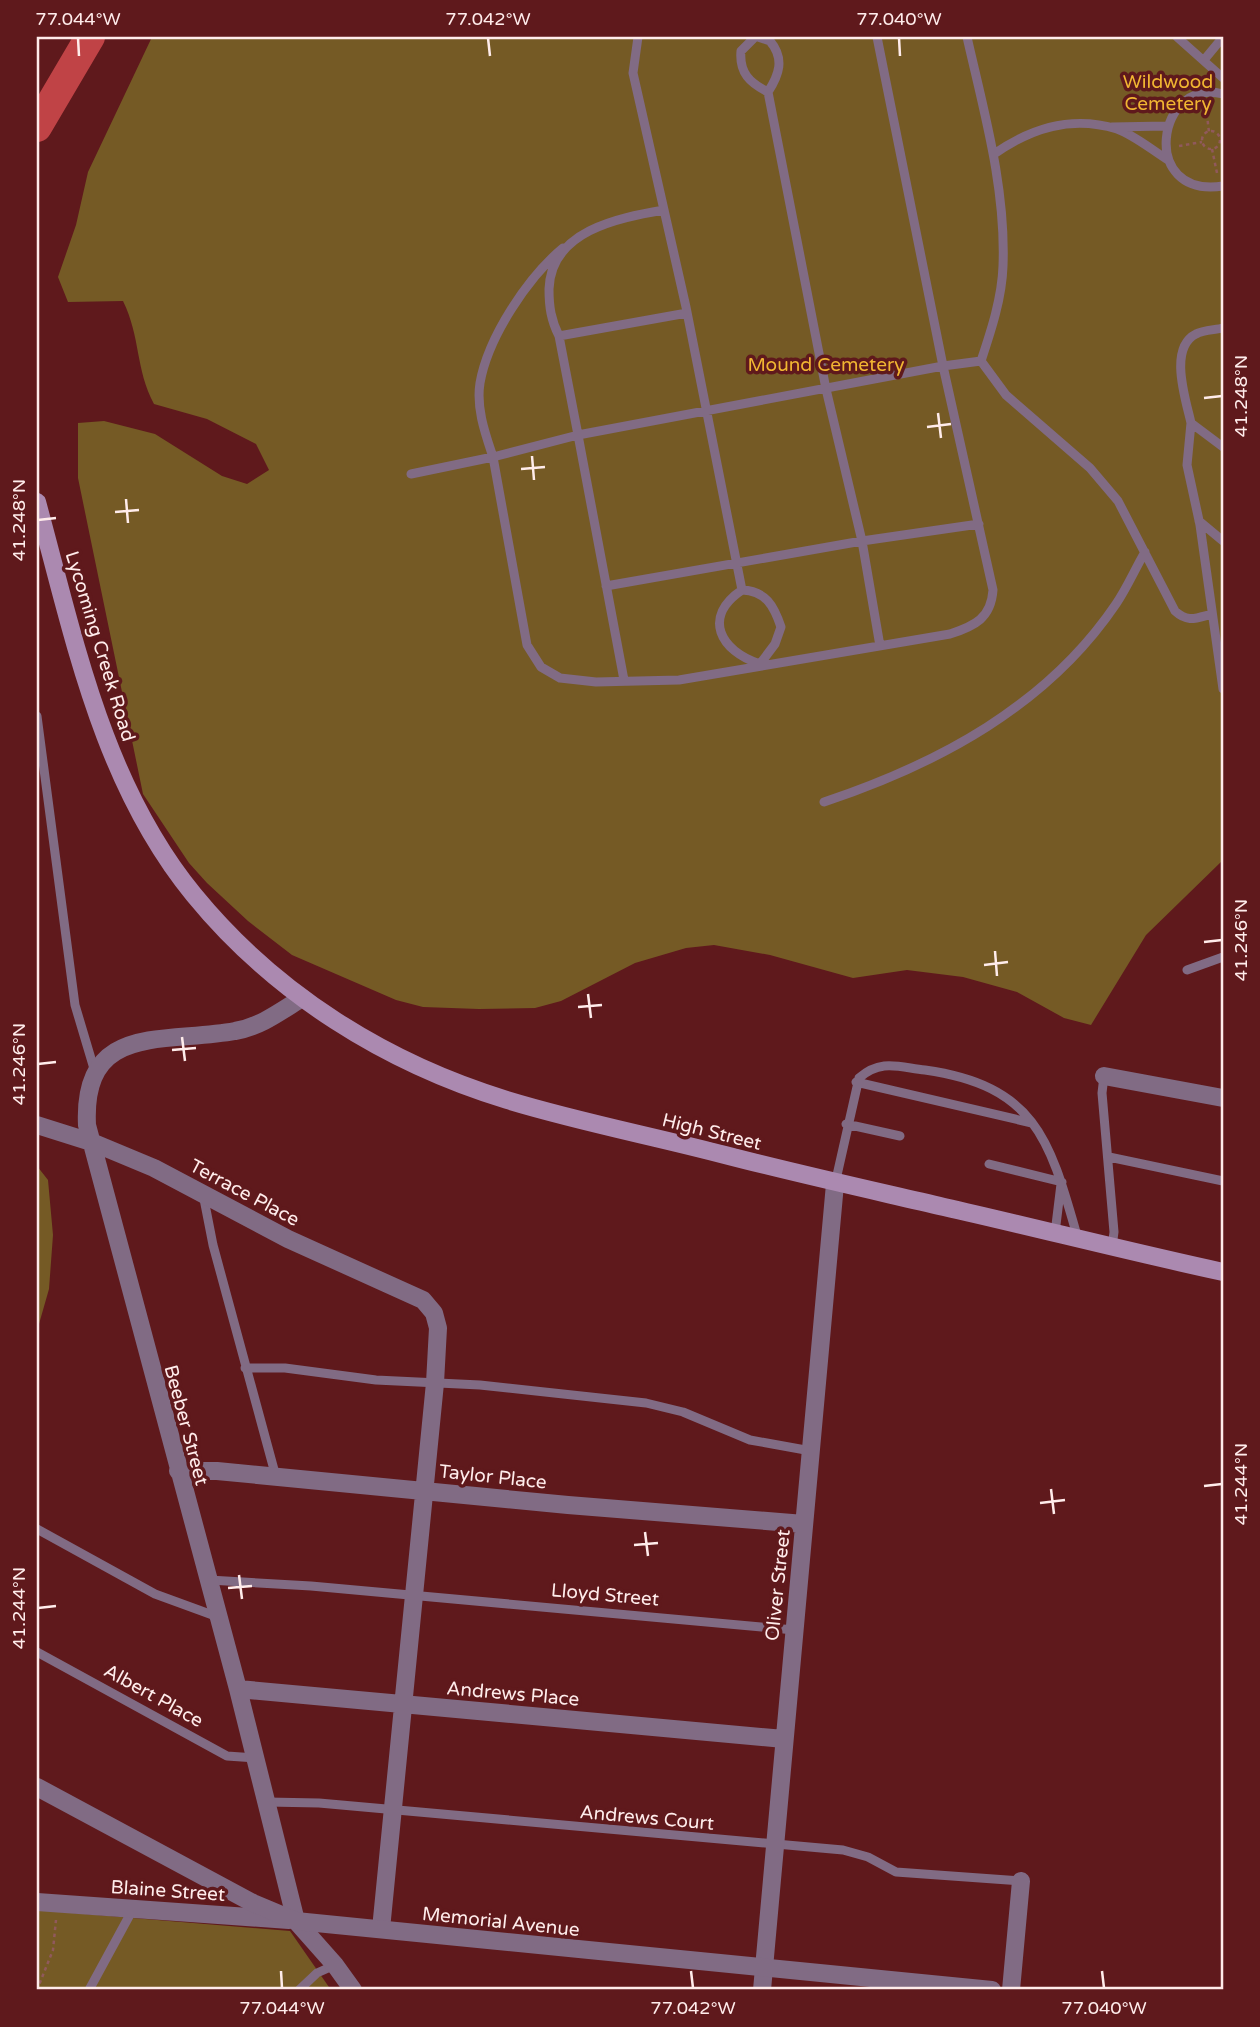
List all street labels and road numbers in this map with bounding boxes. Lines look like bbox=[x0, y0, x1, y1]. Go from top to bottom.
street label: Lycoming Creek Road bbox=[61, 548, 139, 744]
street label: High Street bbox=[660, 1109, 764, 1155]
street label: Terrace Place bbox=[186, 1155, 303, 1231]
street label: Beeber Street bbox=[159, 1363, 213, 1488]
street label: Taylor Place bbox=[438, 1460, 548, 1494]
street label: Oliver Street bbox=[761, 1528, 795, 1642]
street label: Lloyd Street bbox=[550, 1579, 660, 1611]
street label: Albert Place bbox=[100, 1660, 207, 1732]
street label: Andrews Place bbox=[446, 1677, 580, 1711]
street label: Andrews Court bbox=[579, 1801, 715, 1835]
street label: Blaine Street bbox=[110, 1876, 226, 1906]
street label: Memorial Avenue bbox=[421, 1903, 581, 1941]

